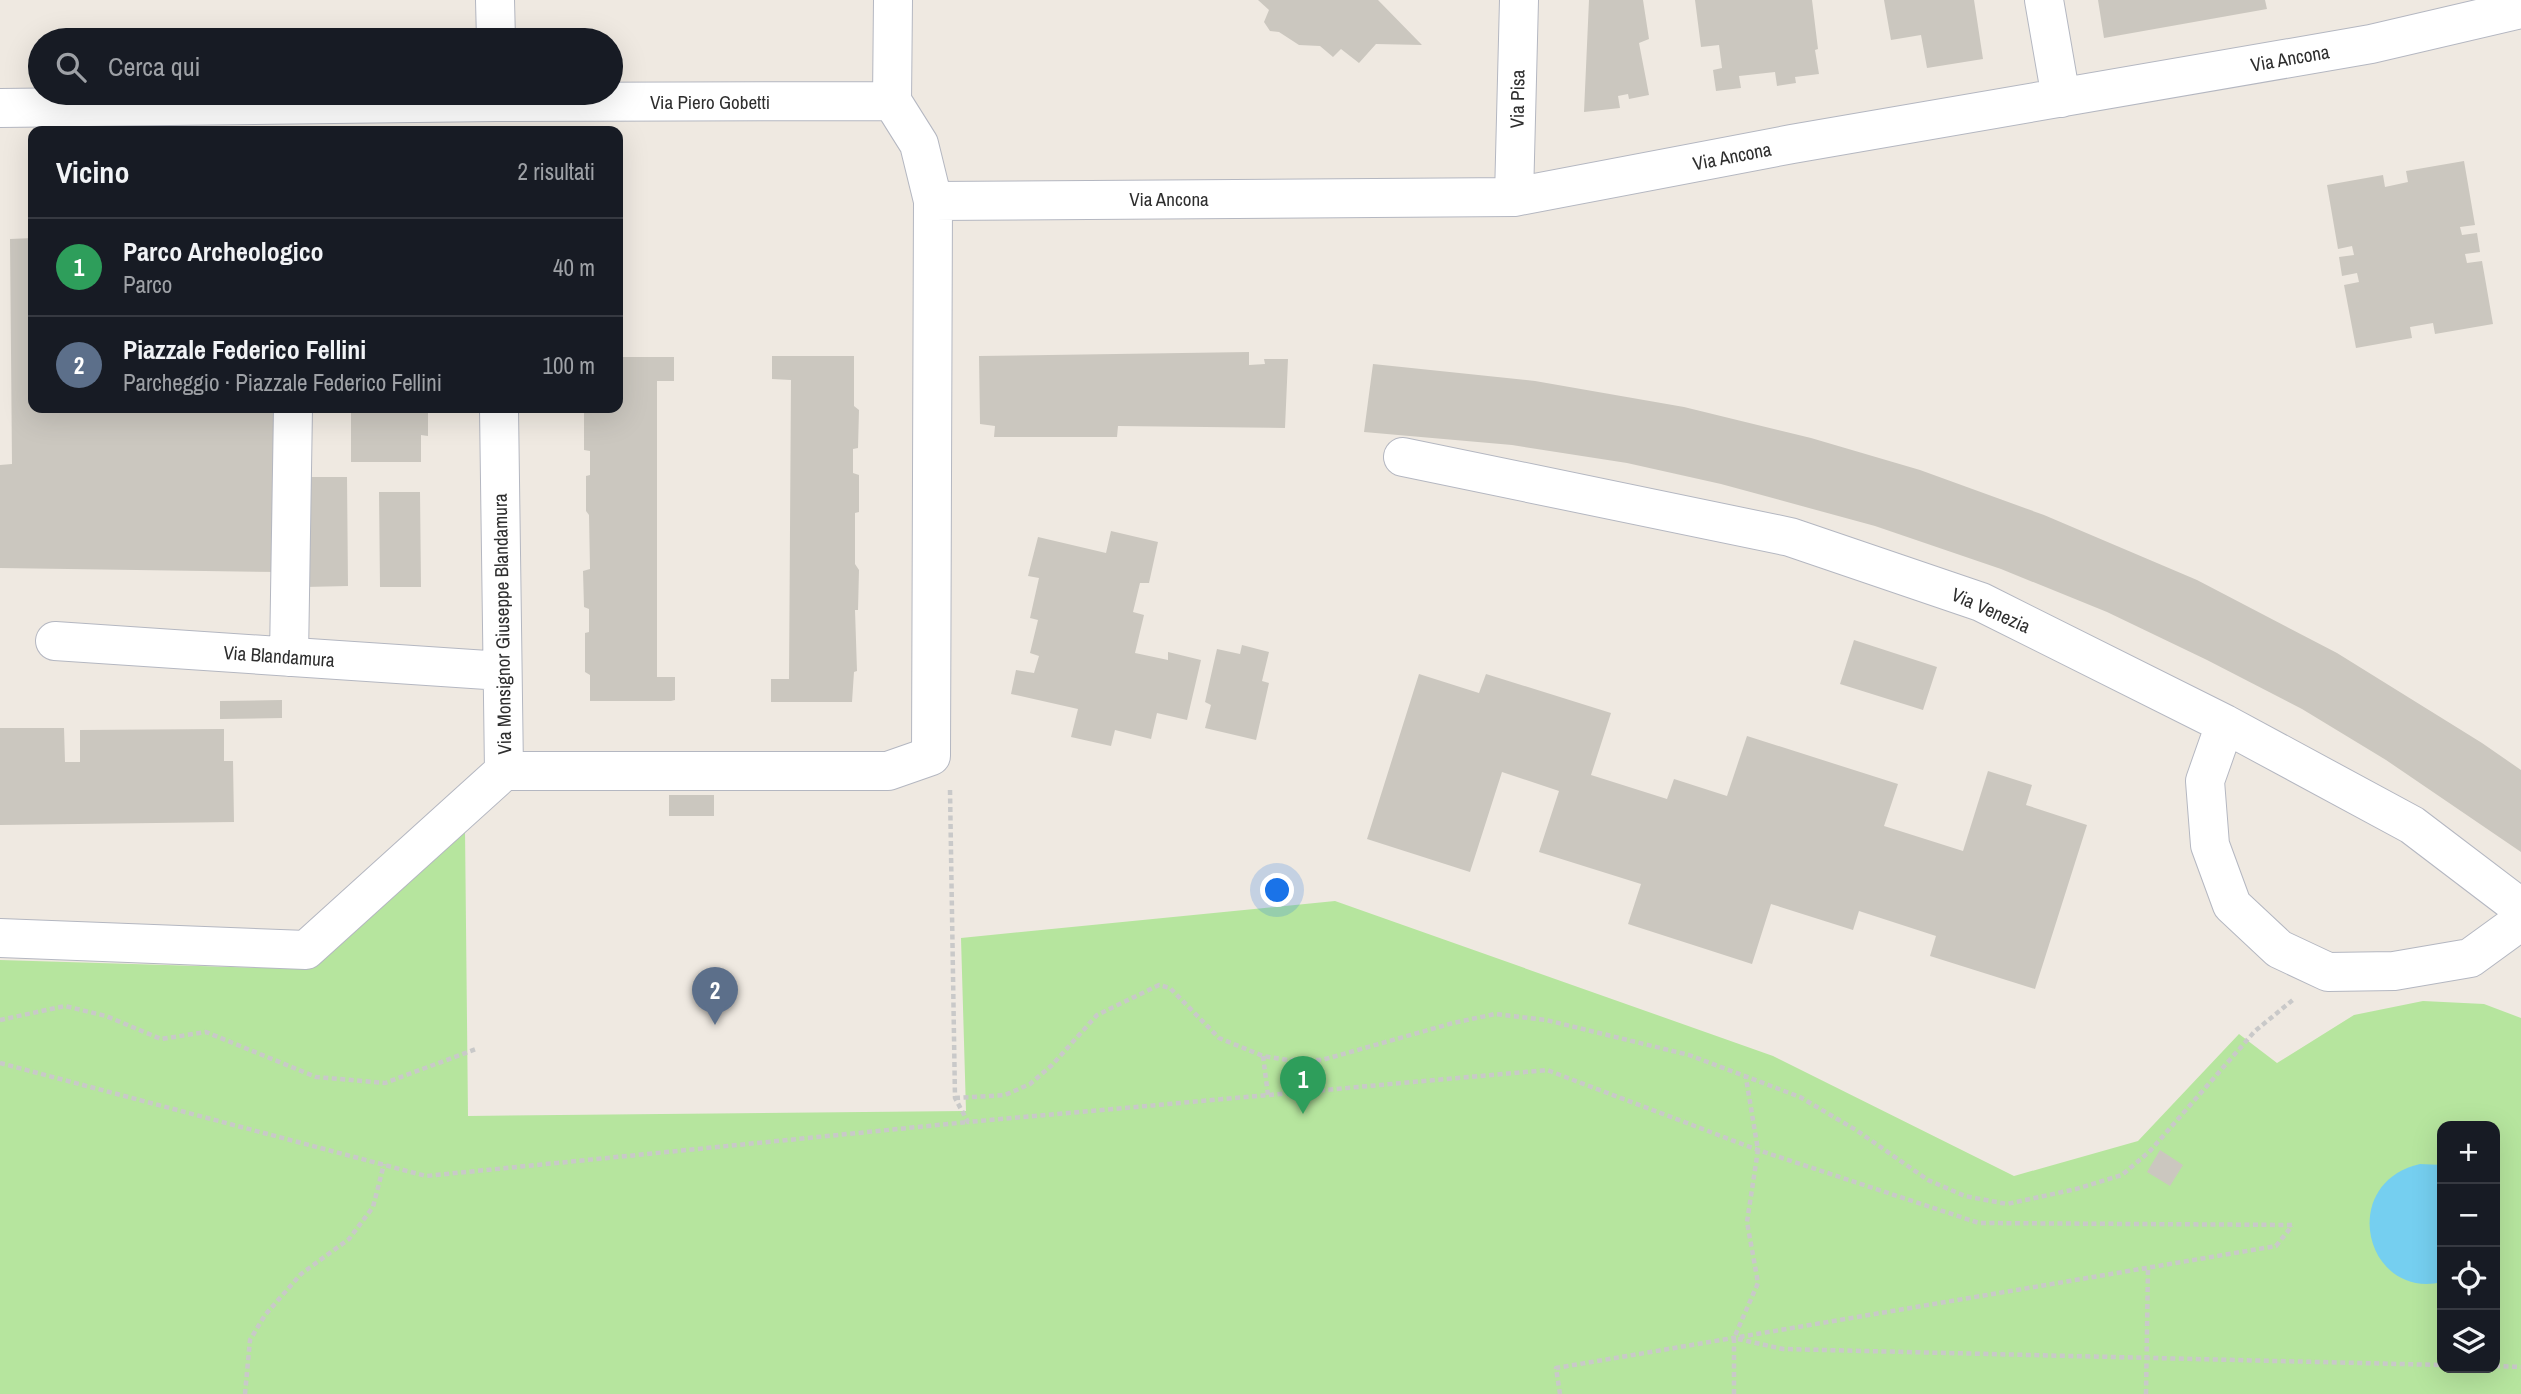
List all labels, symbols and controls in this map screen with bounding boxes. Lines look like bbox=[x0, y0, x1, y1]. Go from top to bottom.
search box bbox=[28, 28, 623, 105]
street label: Via Ancona bbox=[2249, 38, 2332, 78]
icon: search bbox=[52, 48, 90, 86]
text: Cerca qui bbox=[108, 49, 200, 84]
street label: Via Pisa bbox=[1503, 69, 1531, 129]
street label: Via Piero Gobetti bbox=[650, 89, 770, 115]
street label: Via Ancona bbox=[1691, 136, 1774, 176]
text: Vicino bbox=[56, 152, 129, 192]
text: 2 risultati bbox=[517, 156, 595, 187]
street label: Via Ancona bbox=[1129, 186, 1209, 212]
text: Parco Archeologico bbox=[123, 234, 324, 269]
text: 1 bbox=[74, 252, 84, 283]
text: 40 m bbox=[553, 252, 595, 283]
text: Parco bbox=[123, 269, 172, 300]
text: Piazzale Federico Fellini bbox=[123, 332, 366, 367]
text: 2 bbox=[74, 350, 84, 381]
text: 100 m bbox=[543, 350, 595, 381]
text: Parcheggio · Piazzale Federico Fellini bbox=[123, 367, 442, 398]
street label: Via Monsignor Giuseppe Blandamura bbox=[487, 493, 517, 755]
street label: Via Venezia bbox=[1947, 581, 2035, 639]
street label: Via Blandamura bbox=[222, 639, 336, 673]
your location bbox=[1260, 873, 1294, 907]
pin: 2 bbox=[692, 967, 738, 1025]
pin: 1 bbox=[1280, 1056, 1326, 1114]
map controls bbox=[2437, 1121, 2500, 1373]
button: + bbox=[2437, 1121, 2500, 1184]
button: − bbox=[2437, 1184, 2500, 1247]
button: locate bbox=[2437, 1247, 2500, 1310]
button: layers bbox=[2437, 1310, 2500, 1373]

